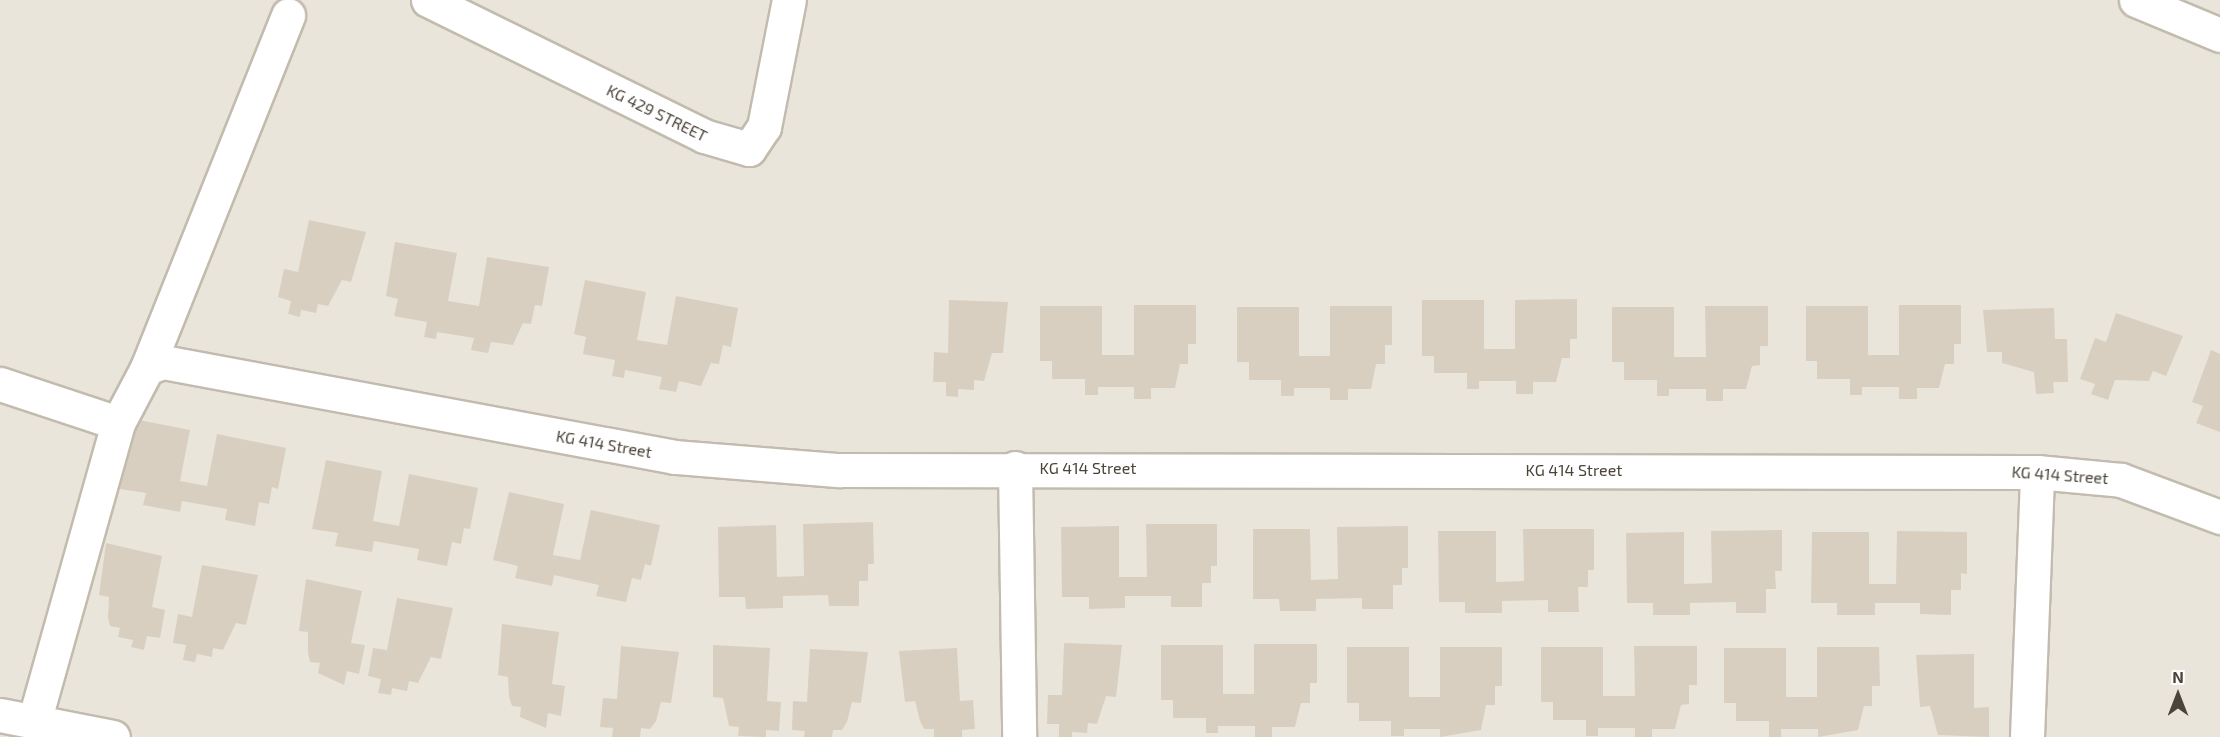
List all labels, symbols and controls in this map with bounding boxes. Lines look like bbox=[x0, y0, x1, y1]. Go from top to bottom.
street label: KG 429 STREET bbox=[604, 80, 710, 146]
street label: KG 414 Street bbox=[555, 426, 653, 462]
street label: KG 414 Street bbox=[1040, 458, 1136, 478]
street label: KG 414 Street bbox=[1526, 460, 1622, 480]
street label: KG 414 Street bbox=[2011, 462, 2109, 488]
north arrow bbox=[2148, 665, 2208, 725]
text: N bbox=[2172, 667, 2184, 686]

